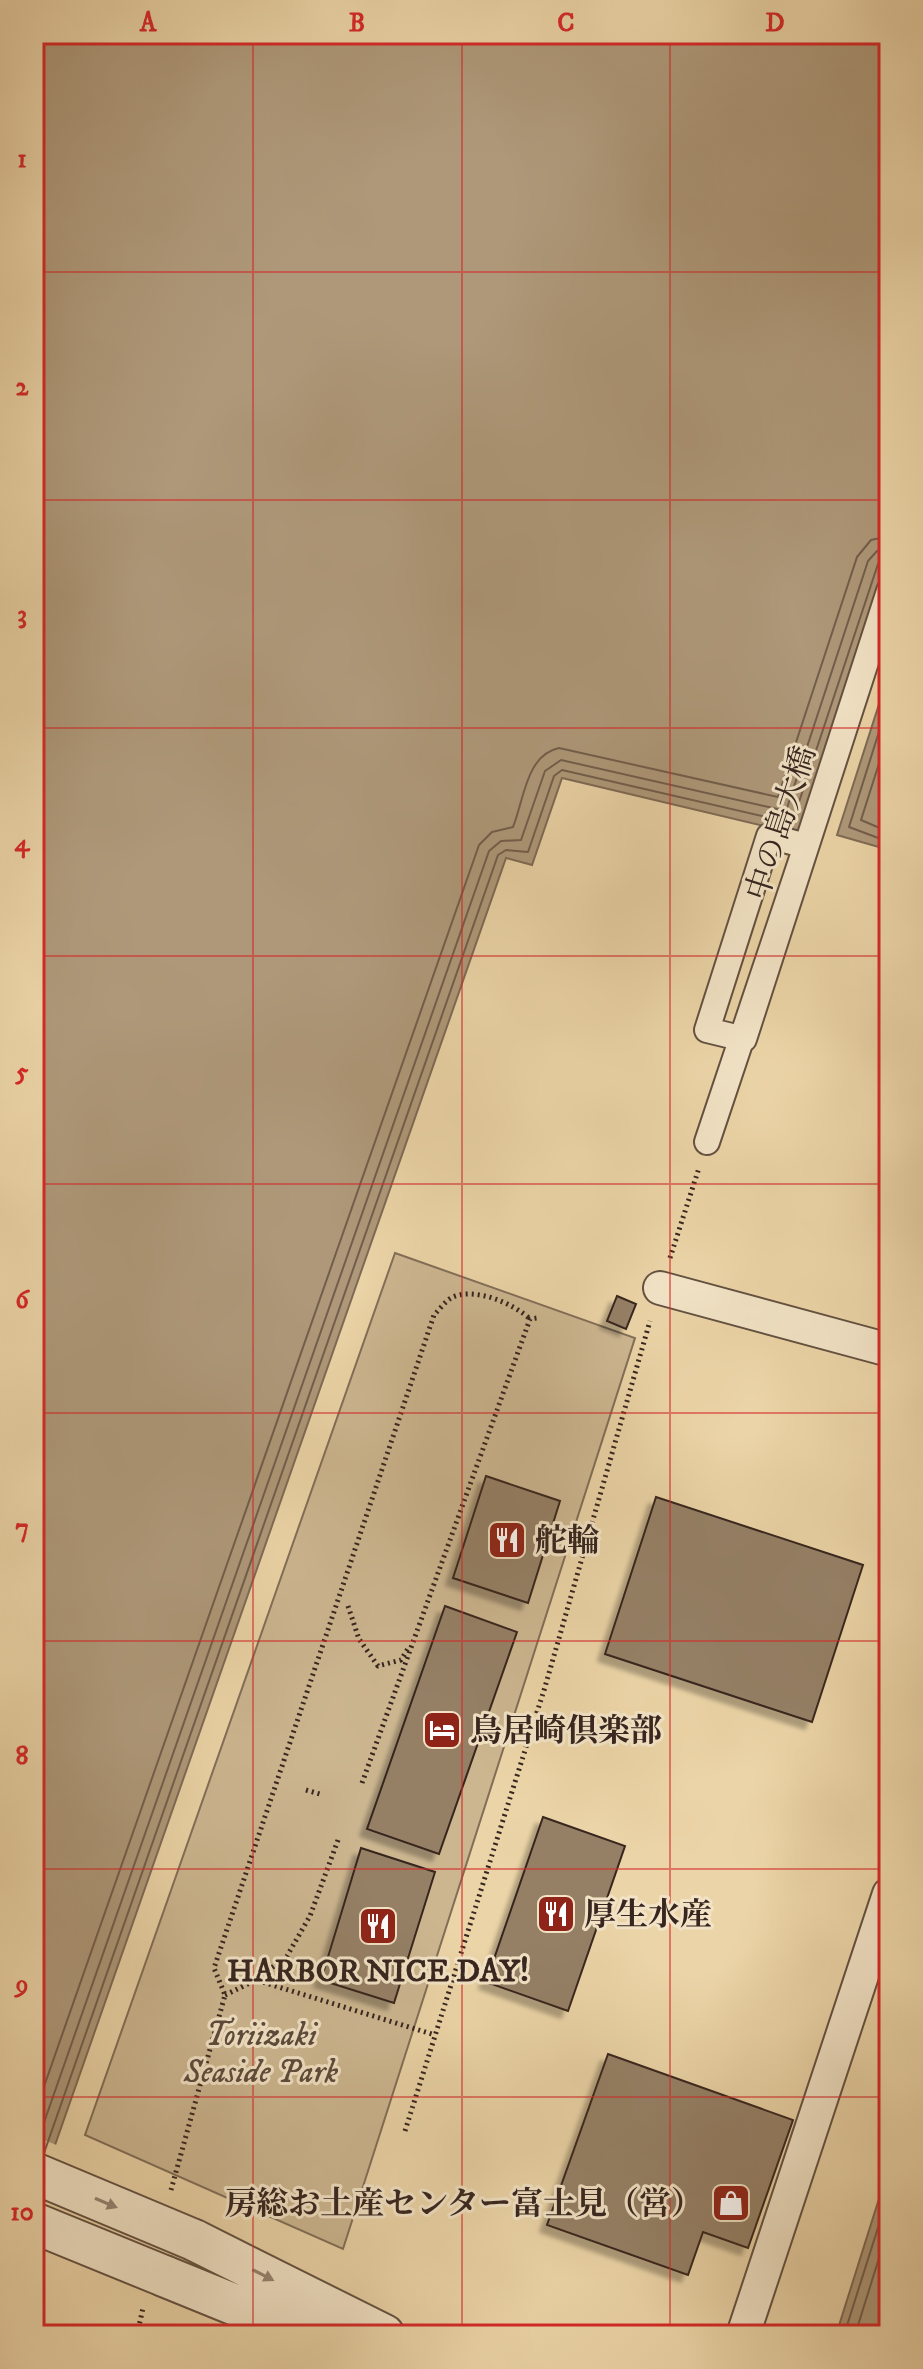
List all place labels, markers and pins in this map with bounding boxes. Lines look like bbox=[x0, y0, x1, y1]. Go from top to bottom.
restaurant icon: 舵輪 bbox=[486, 1519, 528, 1561]
place label: 舵輪 bbox=[535, 1522, 599, 1562]
hotel icon: 鳥居崎倶楽部 bbox=[421, 1709, 463, 1751]
place label: 鳥居崎倶楽部 bbox=[470, 1712, 662, 1752]
restaurant icon: 厚生水産 bbox=[535, 1893, 577, 1935]
place label: 厚生水産 bbox=[584, 1896, 712, 1936]
restaurant icon: HARBOR NICE DAY! bbox=[357, 1905, 399, 1947]
place label: HARBOR NICE DAY! bbox=[227, 1952, 529, 1992]
shop icon: 房総お土産センター富士見（営） bbox=[710, 2182, 752, 2224]
place label: 房総お土産センター富士見（営） bbox=[224, 2185, 703, 2225]

